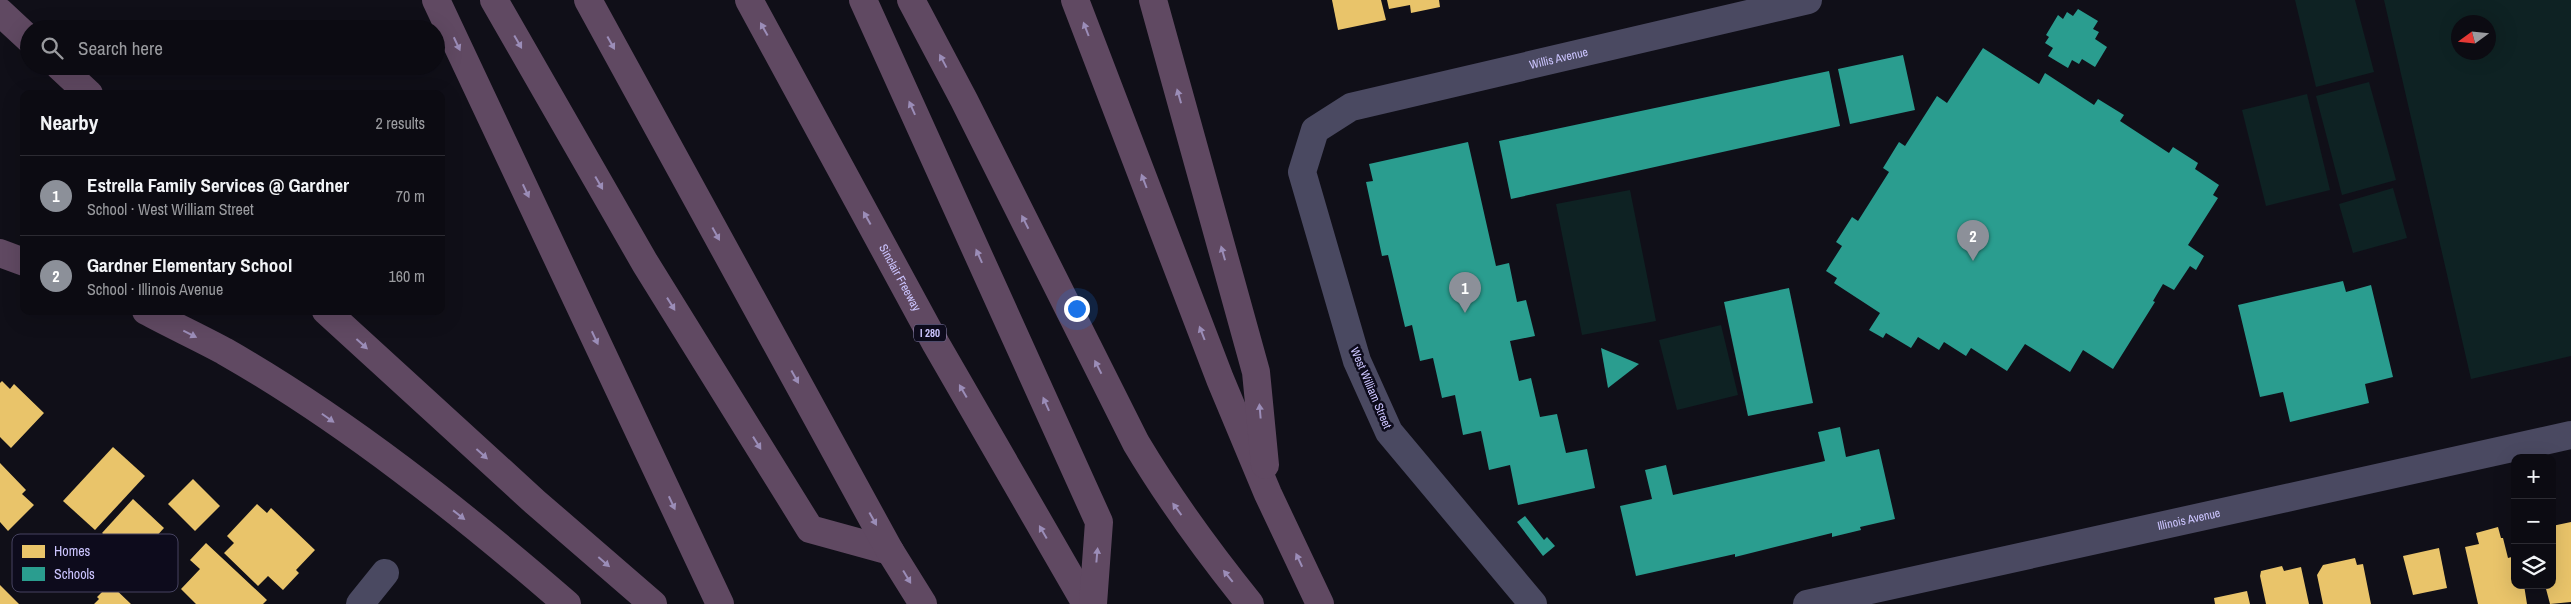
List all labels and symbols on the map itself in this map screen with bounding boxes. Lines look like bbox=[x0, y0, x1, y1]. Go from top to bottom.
north arrow bbox=[2451, 15, 2496, 60]
one-way arrow bbox=[760, 22, 769, 36]
one-way arrow bbox=[1082, 22, 1089, 37]
one-way arrow bbox=[514, 35, 522, 50]
one-way arrow bbox=[607, 35, 615, 50]
one-way arrow bbox=[453, 37, 461, 51]
street label: Willis Avenue bbox=[1528, 44, 1589, 73]
one-way arrow bbox=[939, 55, 948, 68]
one-way arrow bbox=[1175, 89, 1183, 104]
one-way arrow bbox=[908, 101, 916, 115]
one-way arrow bbox=[1140, 173, 1148, 188]
one-way arrow bbox=[595, 176, 604, 190]
one-way arrow bbox=[522, 184, 530, 198]
one-way arrow bbox=[863, 211, 872, 224]
one-way arrow bbox=[1021, 215, 1029, 229]
pin: 2 bbox=[1957, 220, 1989, 261]
one-way arrow bbox=[712, 227, 720, 242]
street label: Sinclair Freeway bbox=[875, 241, 925, 314]
one-way arrow bbox=[1219, 245, 1227, 261]
one-way arrow bbox=[975, 249, 983, 263]
pin: 1 bbox=[1449, 272, 1481, 313]
your location bbox=[1064, 296, 1090, 322]
one-way arrow bbox=[666, 298, 676, 311]
road number: I 280 bbox=[914, 324, 946, 342]
one-way arrow bbox=[1198, 326, 1206, 340]
one-way arrow bbox=[182, 330, 197, 338]
one-way arrow bbox=[591, 331, 599, 345]
one-way arrow bbox=[356, 338, 368, 350]
street label: West William Street bbox=[1347, 345, 1395, 431]
one-way arrow bbox=[1094, 360, 1102, 374]
one-way arrow bbox=[790, 370, 799, 383]
one-way arrow bbox=[959, 383, 967, 398]
one-way arrow bbox=[1042, 397, 1050, 412]
one-way arrow bbox=[1256, 403, 1264, 419]
one-way arrow bbox=[321, 413, 335, 423]
one-way arrow bbox=[752, 436, 761, 449]
one-way arrow bbox=[476, 448, 488, 460]
one-way arrow bbox=[669, 496, 677, 510]
one-way arrow bbox=[1172, 502, 1182, 516]
street label: Illinois Avenue bbox=[2156, 505, 2222, 534]
one-way arrow bbox=[452, 510, 466, 520]
one-way arrow bbox=[869, 512, 877, 526]
one-way arrow bbox=[1039, 525, 1047, 539]
legend bbox=[12, 534, 178, 592]
text: Homes bbox=[54, 542, 91, 560]
one-way arrow bbox=[1093, 547, 1101, 563]
one-way arrow bbox=[1295, 553, 1303, 567]
one-way arrow bbox=[597, 556, 610, 567]
text: Schools bbox=[54, 565, 95, 583]
one-way arrow bbox=[1222, 570, 1233, 583]
one-way arrow bbox=[902, 571, 911, 584]

